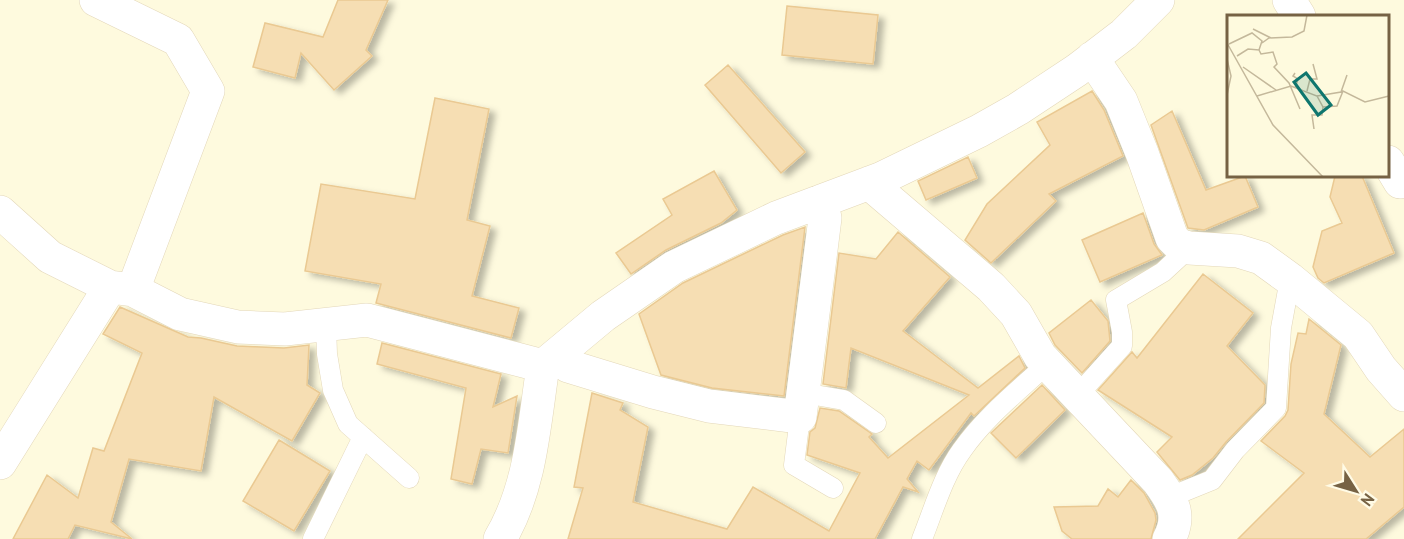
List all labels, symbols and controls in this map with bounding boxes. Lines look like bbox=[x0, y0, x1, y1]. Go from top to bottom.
inset map bbox=[1227, 15, 1389, 177]
north arrow bbox=[1326, 461, 1386, 521]
text: N bbox=[1357, 490, 1379, 510]

